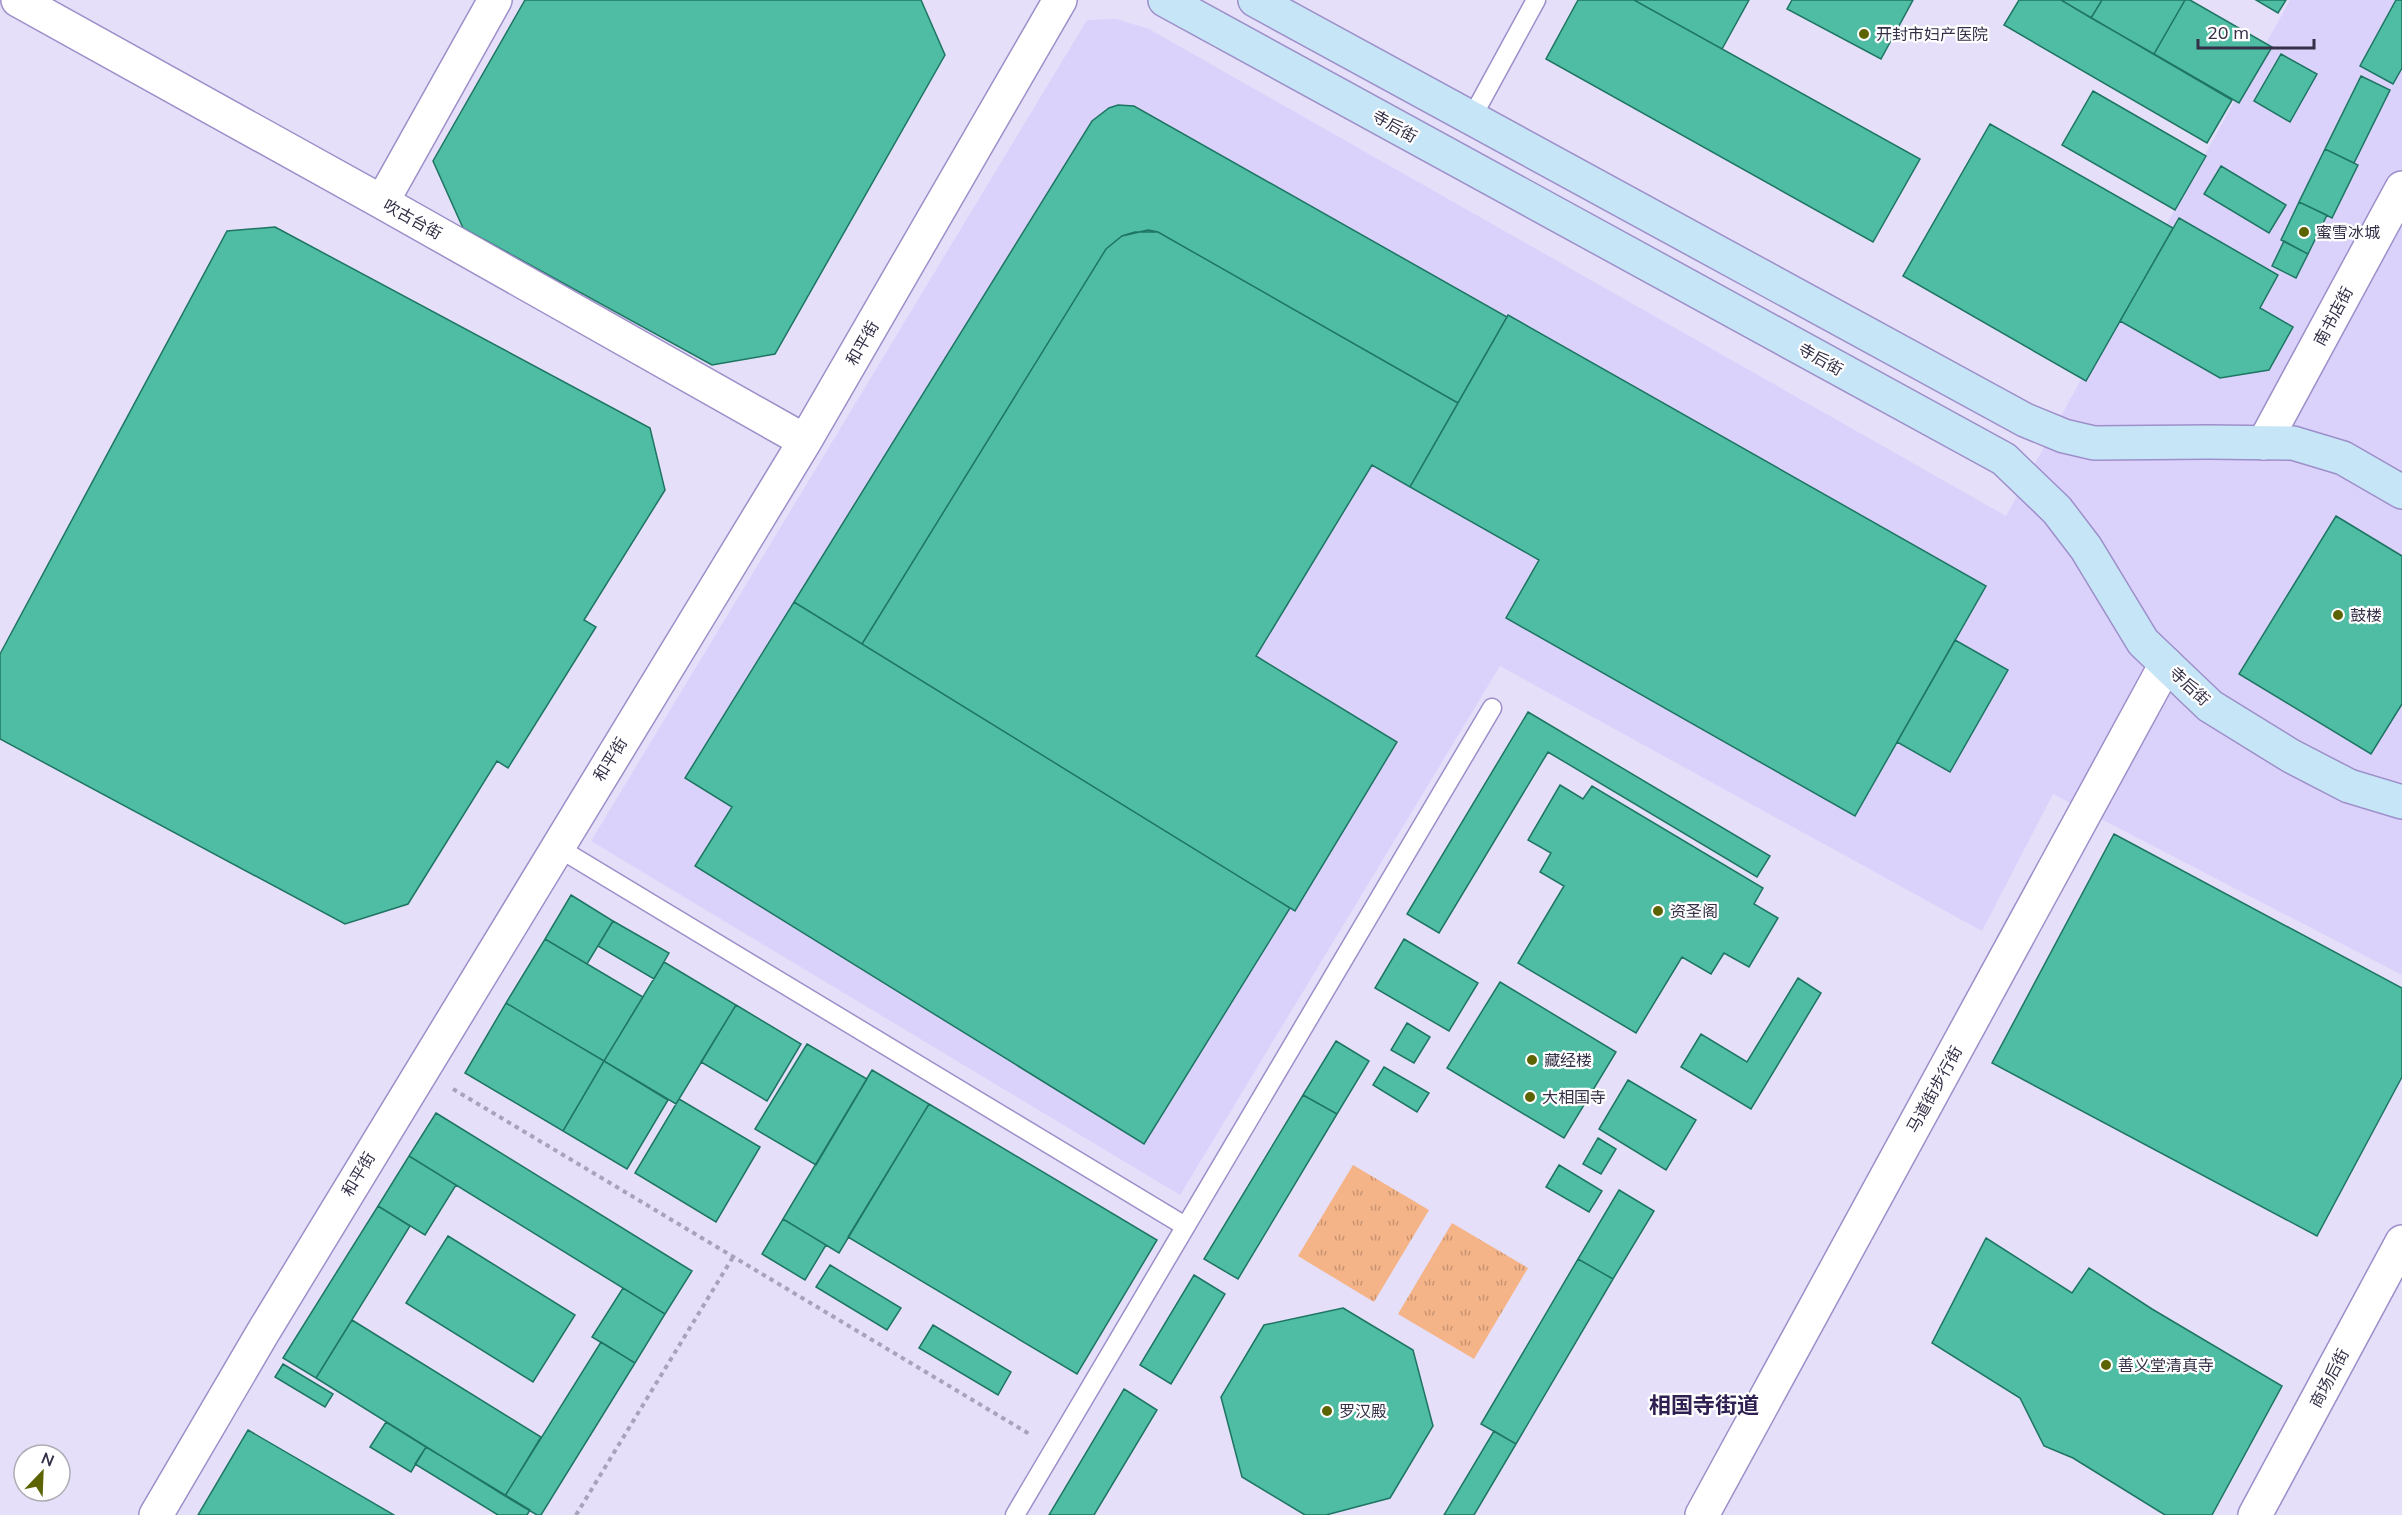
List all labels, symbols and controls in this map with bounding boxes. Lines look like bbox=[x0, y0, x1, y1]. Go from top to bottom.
scale bar bbox=[2198, 12, 2314, 50]
text: 20 m bbox=[2207, 21, 2249, 44]
place label: 开封市妇产医院 bbox=[1876, 24, 1988, 44]
marker: 开封市妇产医院 bbox=[1857, 27, 1871, 41]
street label: 寺后街 bbox=[1369, 106, 1421, 146]
street label: 吹古台街 bbox=[380, 195, 446, 243]
place label: 蜜雪冰城 bbox=[2316, 222, 2380, 242]
marker: 蜜雪冰城 bbox=[2297, 225, 2311, 239]
street label: 南书店街 bbox=[2309, 283, 2357, 349]
street label: 和平街 bbox=[841, 317, 883, 369]
street label: 寺后街 bbox=[1795, 339, 1847, 379]
place label: 鼓楼 bbox=[2350, 605, 2382, 625]
marker: 鼓楼 bbox=[2331, 608, 2345, 622]
street label: 寺后街 bbox=[2166, 662, 2214, 710]
street label: 和平街 bbox=[589, 733, 631, 785]
place label: 资圣阁 bbox=[1670, 901, 1718, 921]
marker: 资圣阁 bbox=[1651, 904, 1665, 918]
street label: 马道街步行街 bbox=[1902, 1042, 1966, 1136]
place label: 藏经楼 bbox=[1544, 1050, 1592, 1070]
marker: 藏经楼 bbox=[1525, 1053, 1539, 1067]
place label: 大相国寺 bbox=[1542, 1087, 1606, 1107]
marker: 大相国寺 bbox=[1523, 1090, 1537, 1104]
street label: 和平街 bbox=[337, 1148, 379, 1200]
street label: 商场后街 bbox=[2305, 1345, 2353, 1411]
place label: 善义堂清真寺 bbox=[2118, 1355, 2214, 1375]
marker: 善义堂清真寺 bbox=[2099, 1358, 2113, 1372]
district label: 相国寺街道 bbox=[1649, 1391, 1759, 1419]
place label: 罗汉殿 bbox=[1339, 1401, 1387, 1421]
marker: 罗汉殿 bbox=[1320, 1404, 1334, 1418]
north arrow bbox=[12, 1443, 72, 1503]
text: N bbox=[38, 1448, 57, 1471]

